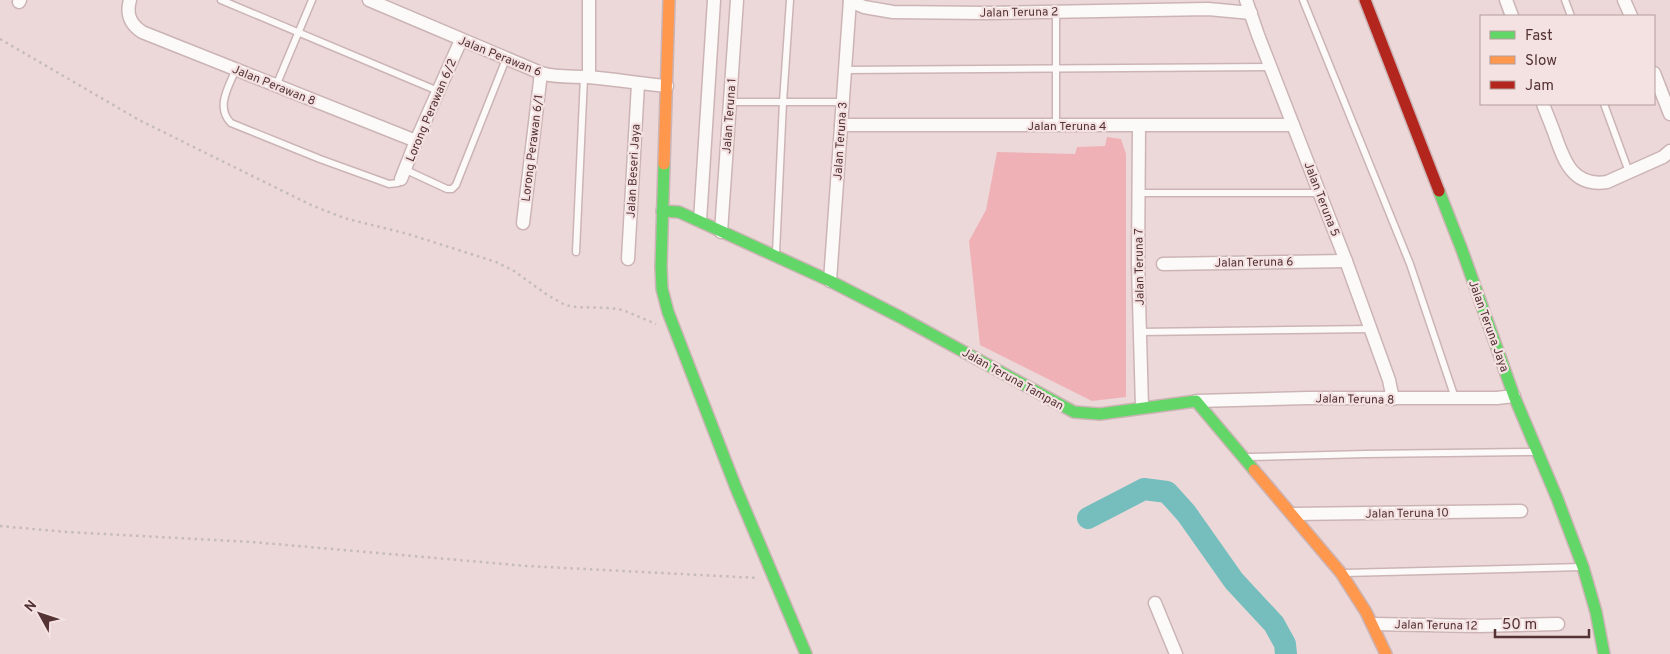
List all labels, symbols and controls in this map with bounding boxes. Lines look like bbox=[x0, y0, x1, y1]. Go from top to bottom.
street label: Jalan Teruna 2 bbox=[980, 4, 1059, 22]
legend bbox=[1480, 15, 1655, 105]
text: Fast bbox=[1525, 27, 1553, 46]
street label: Jalan Perawan 6 bbox=[456, 33, 544, 81]
text: Slow bbox=[1525, 52, 1557, 71]
street label: Lorong Perawan 6/2 bbox=[403, 56, 461, 164]
street label: Jalan Perawan 8 bbox=[230, 62, 318, 110]
text: Jam bbox=[1525, 77, 1554, 96]
street label: Jalan Teruna 1 bbox=[719, 78, 741, 154]
street label: Lorong Perawan 6/1 bbox=[518, 94, 547, 203]
street label: Jalan Teruna 3 bbox=[830, 101, 852, 181]
street label: Jalan Teruna 4 bbox=[1028, 119, 1106, 135]
street label: Jalan Beseri Jaya bbox=[624, 124, 644, 219]
street label: Jalan Teruna 5 bbox=[1299, 160, 1343, 239]
street label: Jalan Teruna 7 bbox=[1131, 228, 1149, 306]
street label: Jalan Teruna 6 bbox=[1215, 254, 1293, 272]
street label: Jalan Teruna Jaya bbox=[1464, 278, 1512, 374]
street label: Jalan Teruna Tampan bbox=[959, 345, 1066, 415]
street label: Jalan Teruna 8 bbox=[1315, 391, 1394, 409]
street label: Jalan Teruna 10 bbox=[1365, 505, 1449, 523]
north arrow bbox=[15, 589, 65, 639]
text: N bbox=[21, 597, 41, 616]
scale bar bbox=[1495, 606, 1589, 638]
text: 50 m bbox=[1502, 616, 1537, 635]
street label: Jalan Teruna 12 bbox=[1394, 617, 1478, 635]

